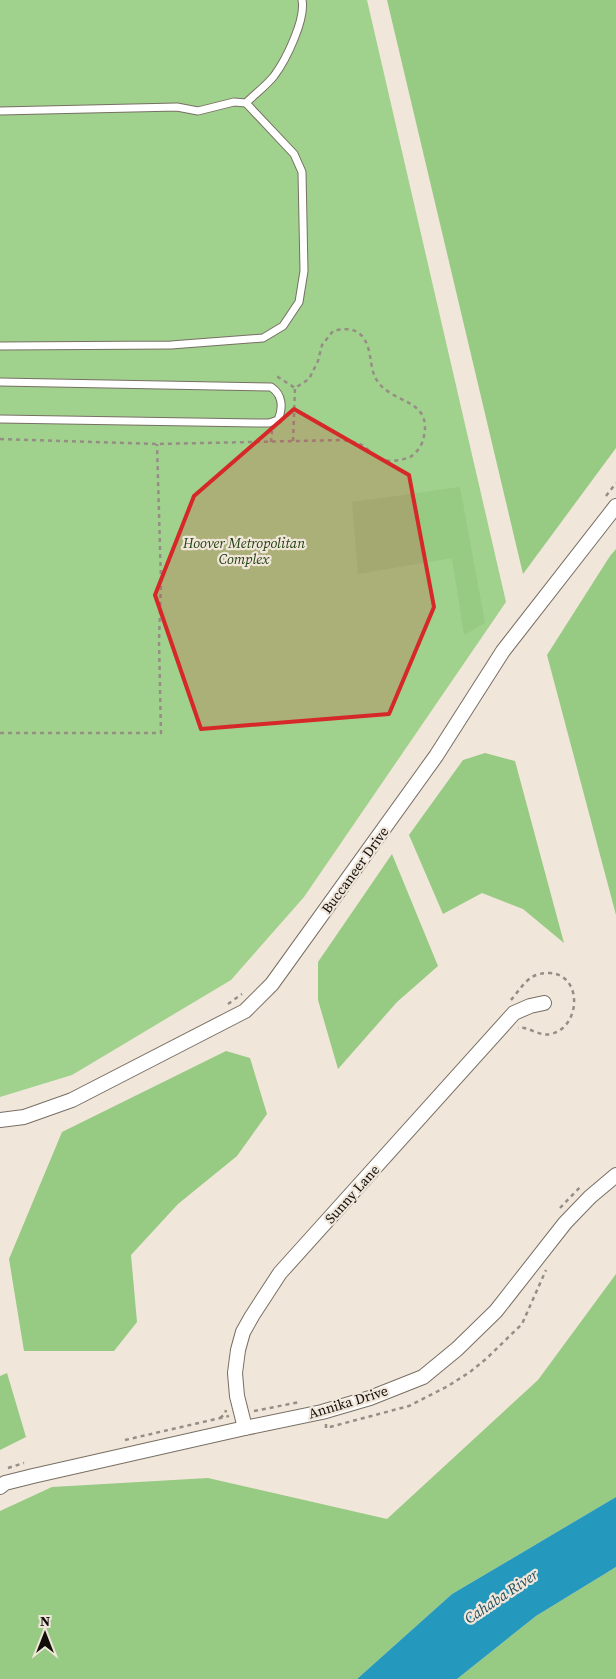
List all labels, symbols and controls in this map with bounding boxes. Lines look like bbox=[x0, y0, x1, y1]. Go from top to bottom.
park label: Hoover Metropolitan Complex bbox=[182, 533, 305, 569]
street label: Buccaneer Drive bbox=[317, 822, 393, 918]
street label: Sunny Lane bbox=[320, 1160, 384, 1228]
street label: Annika Drive bbox=[306, 1380, 390, 1424]
water label: Cahaba River bbox=[460, 1563, 543, 1628]
north arrow bbox=[20, 1609, 70, 1659]
text: N bbox=[40, 1611, 50, 1631]

